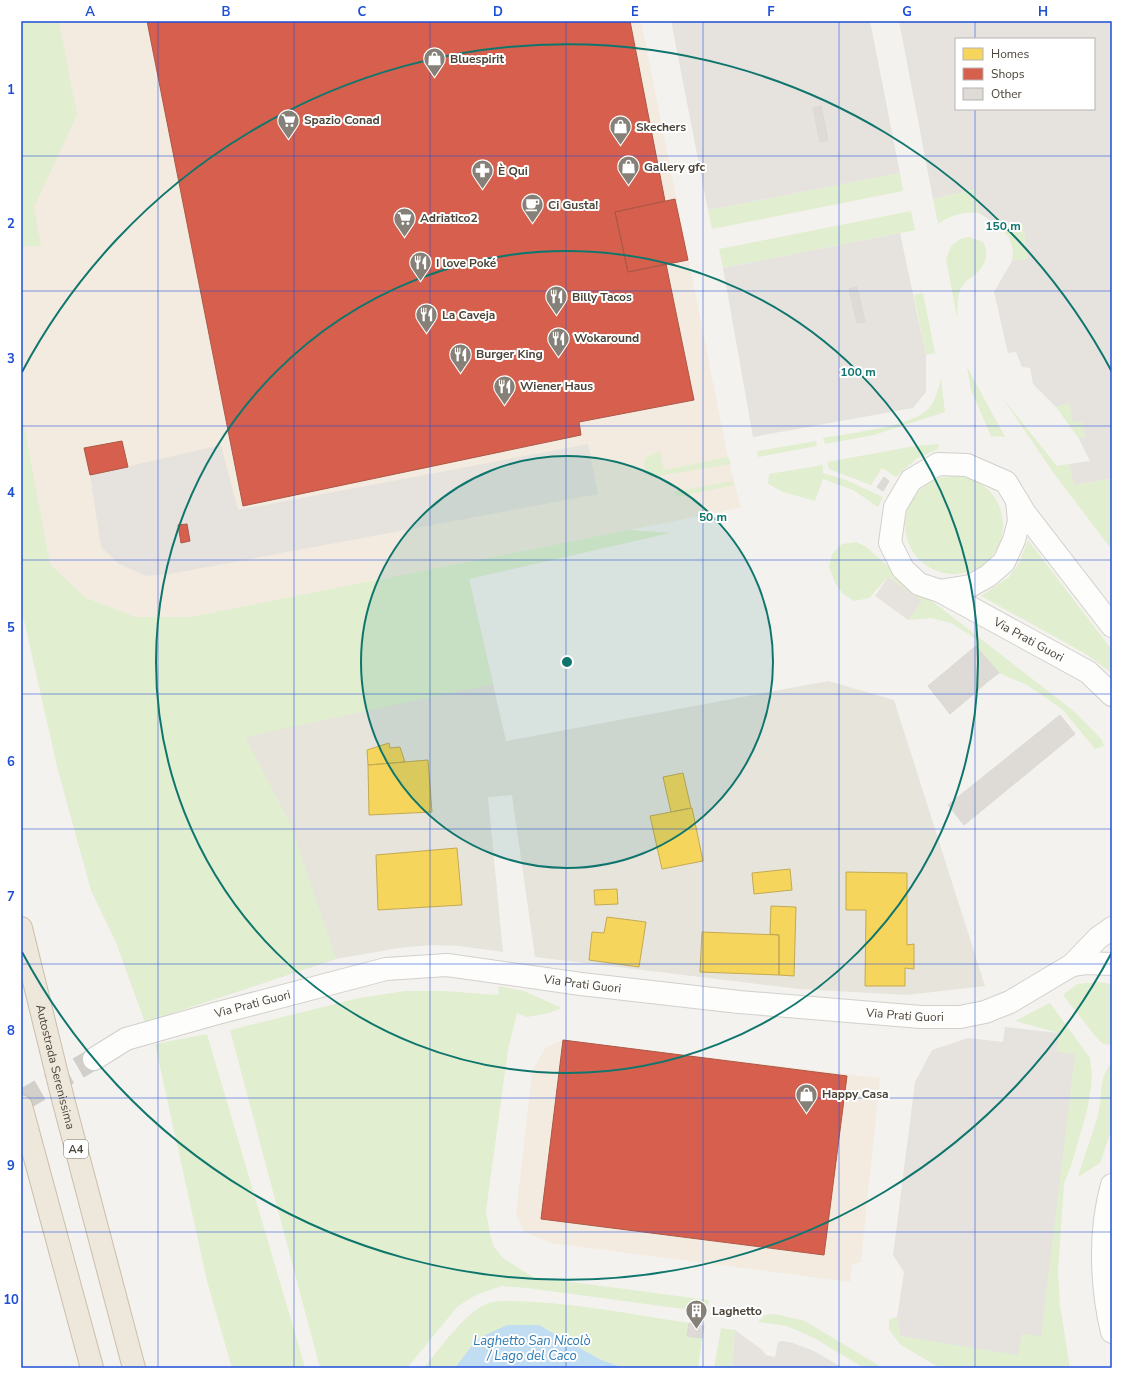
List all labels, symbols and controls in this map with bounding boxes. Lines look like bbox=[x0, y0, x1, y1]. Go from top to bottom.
text: A bbox=[85, 3, 95, 21]
text: B bbox=[222, 3, 231, 21]
text: C bbox=[358, 3, 367, 21]
text: D bbox=[493, 3, 503, 21]
text: E bbox=[631, 3, 639, 21]
text: F bbox=[767, 3, 775, 21]
text: G bbox=[902, 3, 912, 21]
text: H bbox=[1038, 3, 1048, 21]
legend bbox=[955, 38, 1095, 110]
shop icon: Bluespirit bbox=[422, 46, 448, 79]
text: Homes bbox=[991, 46, 1029, 62]
place label: Bluespirit bbox=[450, 51, 504, 67]
text: Shops bbox=[991, 66, 1025, 82]
text: 1 bbox=[7, 81, 15, 99]
text: Other bbox=[991, 86, 1023, 102]
supermarket icon: Spazio Conad bbox=[275, 107, 301, 140]
place label: Spazio Conad bbox=[304, 112, 380, 128]
shop icon: Skechers bbox=[608, 114, 634, 147]
place label: Skechers bbox=[636, 119, 686, 135]
shop icon: Gallery gfc bbox=[616, 154, 642, 187]
pharmacy icon: È Qui bbox=[469, 158, 495, 191]
place label: Gallery gfc bbox=[644, 159, 706, 175]
place label: È Qui bbox=[498, 163, 528, 179]
cafe icon: Ci Gusta! bbox=[520, 192, 546, 225]
place label: Ci Gusta! bbox=[548, 197, 598, 213]
supermarket icon: Adriatico2 bbox=[392, 205, 418, 238]
place label: Adriatico2 bbox=[420, 210, 478, 226]
text: 2 bbox=[7, 215, 15, 233]
text: 150 m bbox=[985, 218, 1021, 234]
restaurant icon: I love Poké bbox=[407, 250, 433, 283]
place label: I love Poké bbox=[436, 255, 497, 271]
restaurant icon: Billy Tacos bbox=[543, 284, 569, 317]
place label: Billy Tacos bbox=[572, 289, 632, 305]
restaurant icon: La Caveja bbox=[414, 302, 440, 335]
place label: La Caveja bbox=[442, 307, 495, 323]
restaurant icon: Wokaround bbox=[546, 325, 572, 358]
place label: Wokaround bbox=[574, 330, 639, 346]
restaurant icon: Burger King bbox=[447, 341, 473, 374]
place label: Burger King bbox=[476, 346, 543, 362]
text: 3 bbox=[7, 350, 15, 368]
text: 100 m bbox=[840, 364, 876, 380]
restaurant icon: Wiener Haus bbox=[492, 373, 518, 406]
place label: Wiener Haus bbox=[520, 378, 593, 394]
text: 4 bbox=[7, 484, 15, 502]
text: 50 m bbox=[699, 509, 727, 525]
street label: Via Prati Guori bbox=[990, 613, 1067, 665]
text: 5 bbox=[7, 619, 15, 637]
centre of rings bbox=[560, 655, 574, 669]
text: 6 bbox=[7, 753, 15, 771]
text: 7 bbox=[7, 888, 15, 906]
street label: Via Prati Guori bbox=[542, 971, 622, 997]
street label: Via Prati Guori bbox=[212, 986, 292, 1022]
street label: Autostrada Serenissima bbox=[32, 1003, 79, 1131]
street label: Via Prati Guori bbox=[864, 1004, 944, 1025]
text: 8 bbox=[7, 1022, 15, 1040]
shop icon: Happy Casa bbox=[793, 1081, 819, 1114]
place label: Happy Casa bbox=[822, 1086, 889, 1102]
road number: A4 bbox=[64, 1140, 88, 1158]
text: 9 bbox=[7, 1157, 15, 1175]
text: 10 bbox=[3, 1291, 19, 1309]
building icon: Laghetto bbox=[683, 1298, 709, 1331]
place label: Laghetto bbox=[712, 1303, 762, 1319]
water label: Laghetto San Nicolò / Lago del Caco bbox=[473, 1332, 591, 1365]

